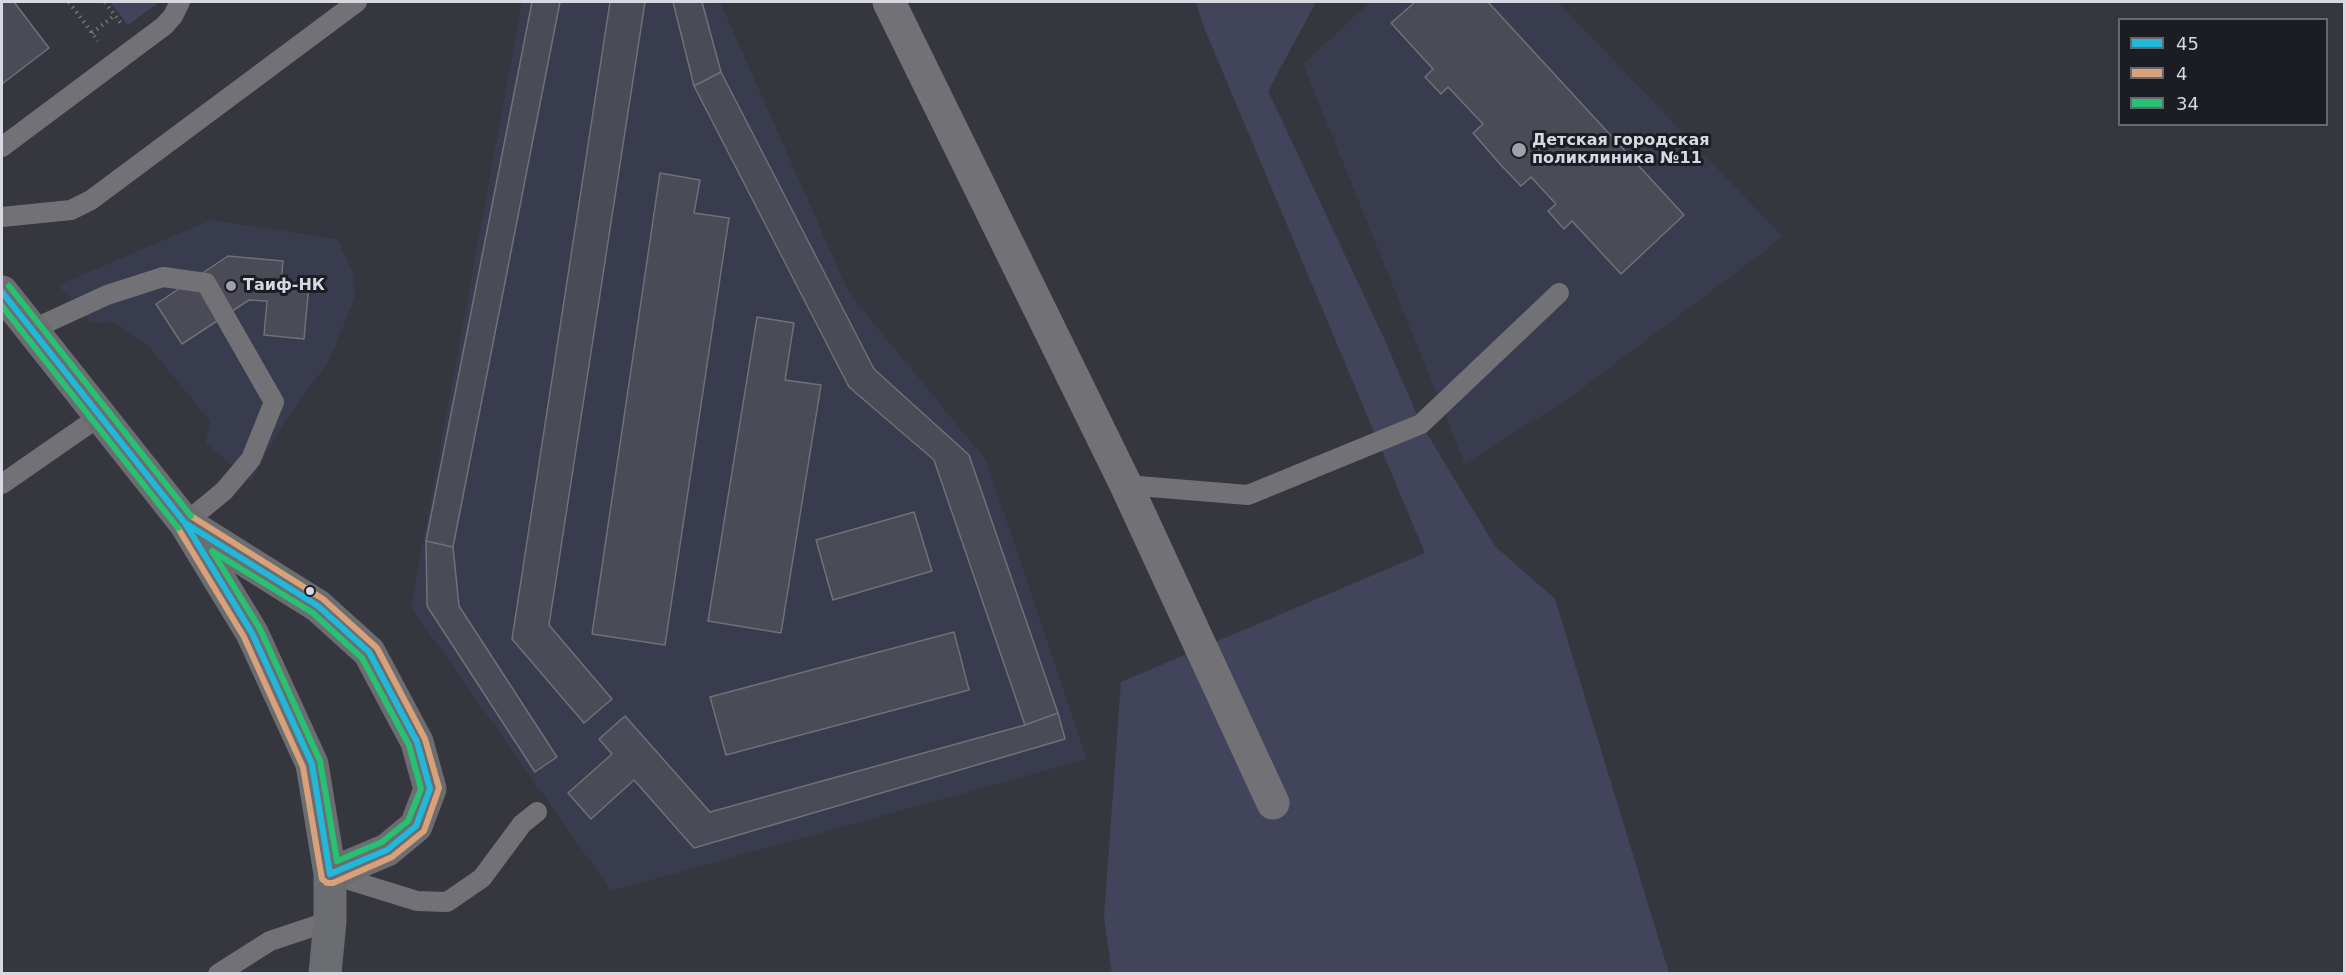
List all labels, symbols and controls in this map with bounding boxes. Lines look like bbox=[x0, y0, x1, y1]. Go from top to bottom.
legend bbox=[2118, 18, 2328, 126]
text: 45 bbox=[2176, 33, 2199, 54]
text: 4 bbox=[2176, 63, 2187, 84]
text: 34 bbox=[2176, 93, 2199, 114]
place label: Детская городская поликлиника №11 bbox=[1532, 131, 1709, 169]
marker: Детская городская поликлиника №11 bbox=[1510, 141, 1528, 159]
place label: Таиф-НК bbox=[243, 276, 325, 296]
marker: Таиф-НК bbox=[224, 279, 238, 293]
unlabelled marker bbox=[304, 585, 316, 597]

